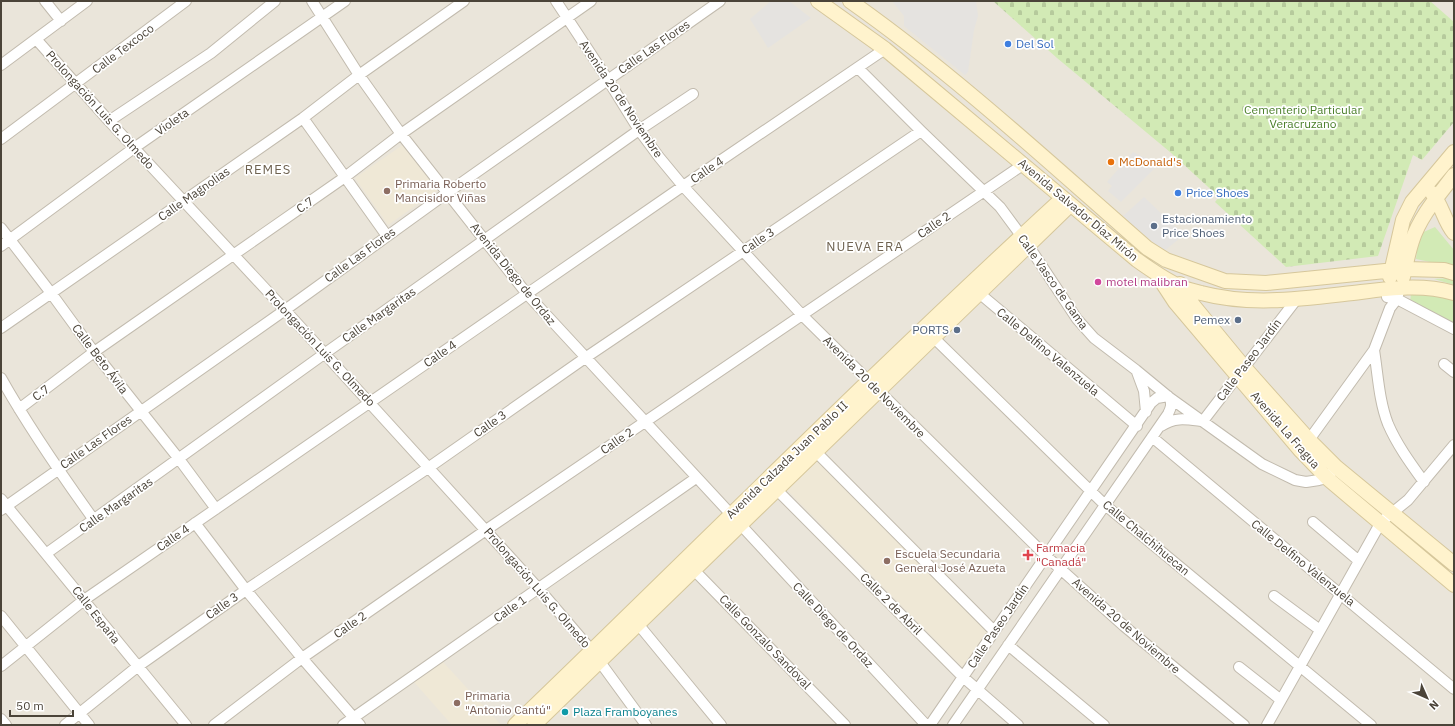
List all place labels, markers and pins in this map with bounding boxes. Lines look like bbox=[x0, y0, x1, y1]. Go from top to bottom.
place label: Del Sol bbox=[1016, 36, 1054, 51]
marker: Del Sol bbox=[1003, 39, 1013, 49]
place label: McDonald's bbox=[1119, 154, 1182, 169]
marker: McDonald's bbox=[1106, 157, 1116, 167]
place label: Primaria Roberto Mancisidor Viñas bbox=[395, 176, 486, 205]
place label: Price Shoes bbox=[1186, 185, 1249, 200]
marker: Primaria Roberto Mancisidor Viñas bbox=[382, 186, 392, 196]
marker: Price Shoes bbox=[1173, 188, 1183, 198]
place label: Estacionamiento Price Shoes bbox=[1162, 211, 1252, 240]
marker: Estacionamiento Price Shoes bbox=[1149, 221, 1159, 231]
place label: motel malibran bbox=[1106, 274, 1188, 289]
marker: motel malibran bbox=[1093, 277, 1103, 287]
place label: Pemex bbox=[1193, 312, 1230, 327]
marker: Pemex bbox=[1233, 315, 1243, 325]
place label: PORTS bbox=[912, 322, 949, 337]
marker: PORTS bbox=[952, 325, 962, 335]
place label: Farmacia "Canadá" bbox=[1036, 540, 1086, 569]
place label: Escuela Secundaria General José Azueta bbox=[895, 546, 1006, 575]
marker: Farmacia "Canadá" bbox=[1023, 550, 1033, 560]
marker: Escuela Secundaria General José Azueta bbox=[882, 556, 892, 566]
place label: Primaria "Antonio Cantú" bbox=[465, 688, 551, 717]
marker: Primaria "Antonio Cantú" bbox=[452, 698, 462, 708]
place label: Plaza Framboyanes bbox=[573, 704, 678, 719]
marker: Plaza Framboyanes bbox=[560, 707, 570, 717]

